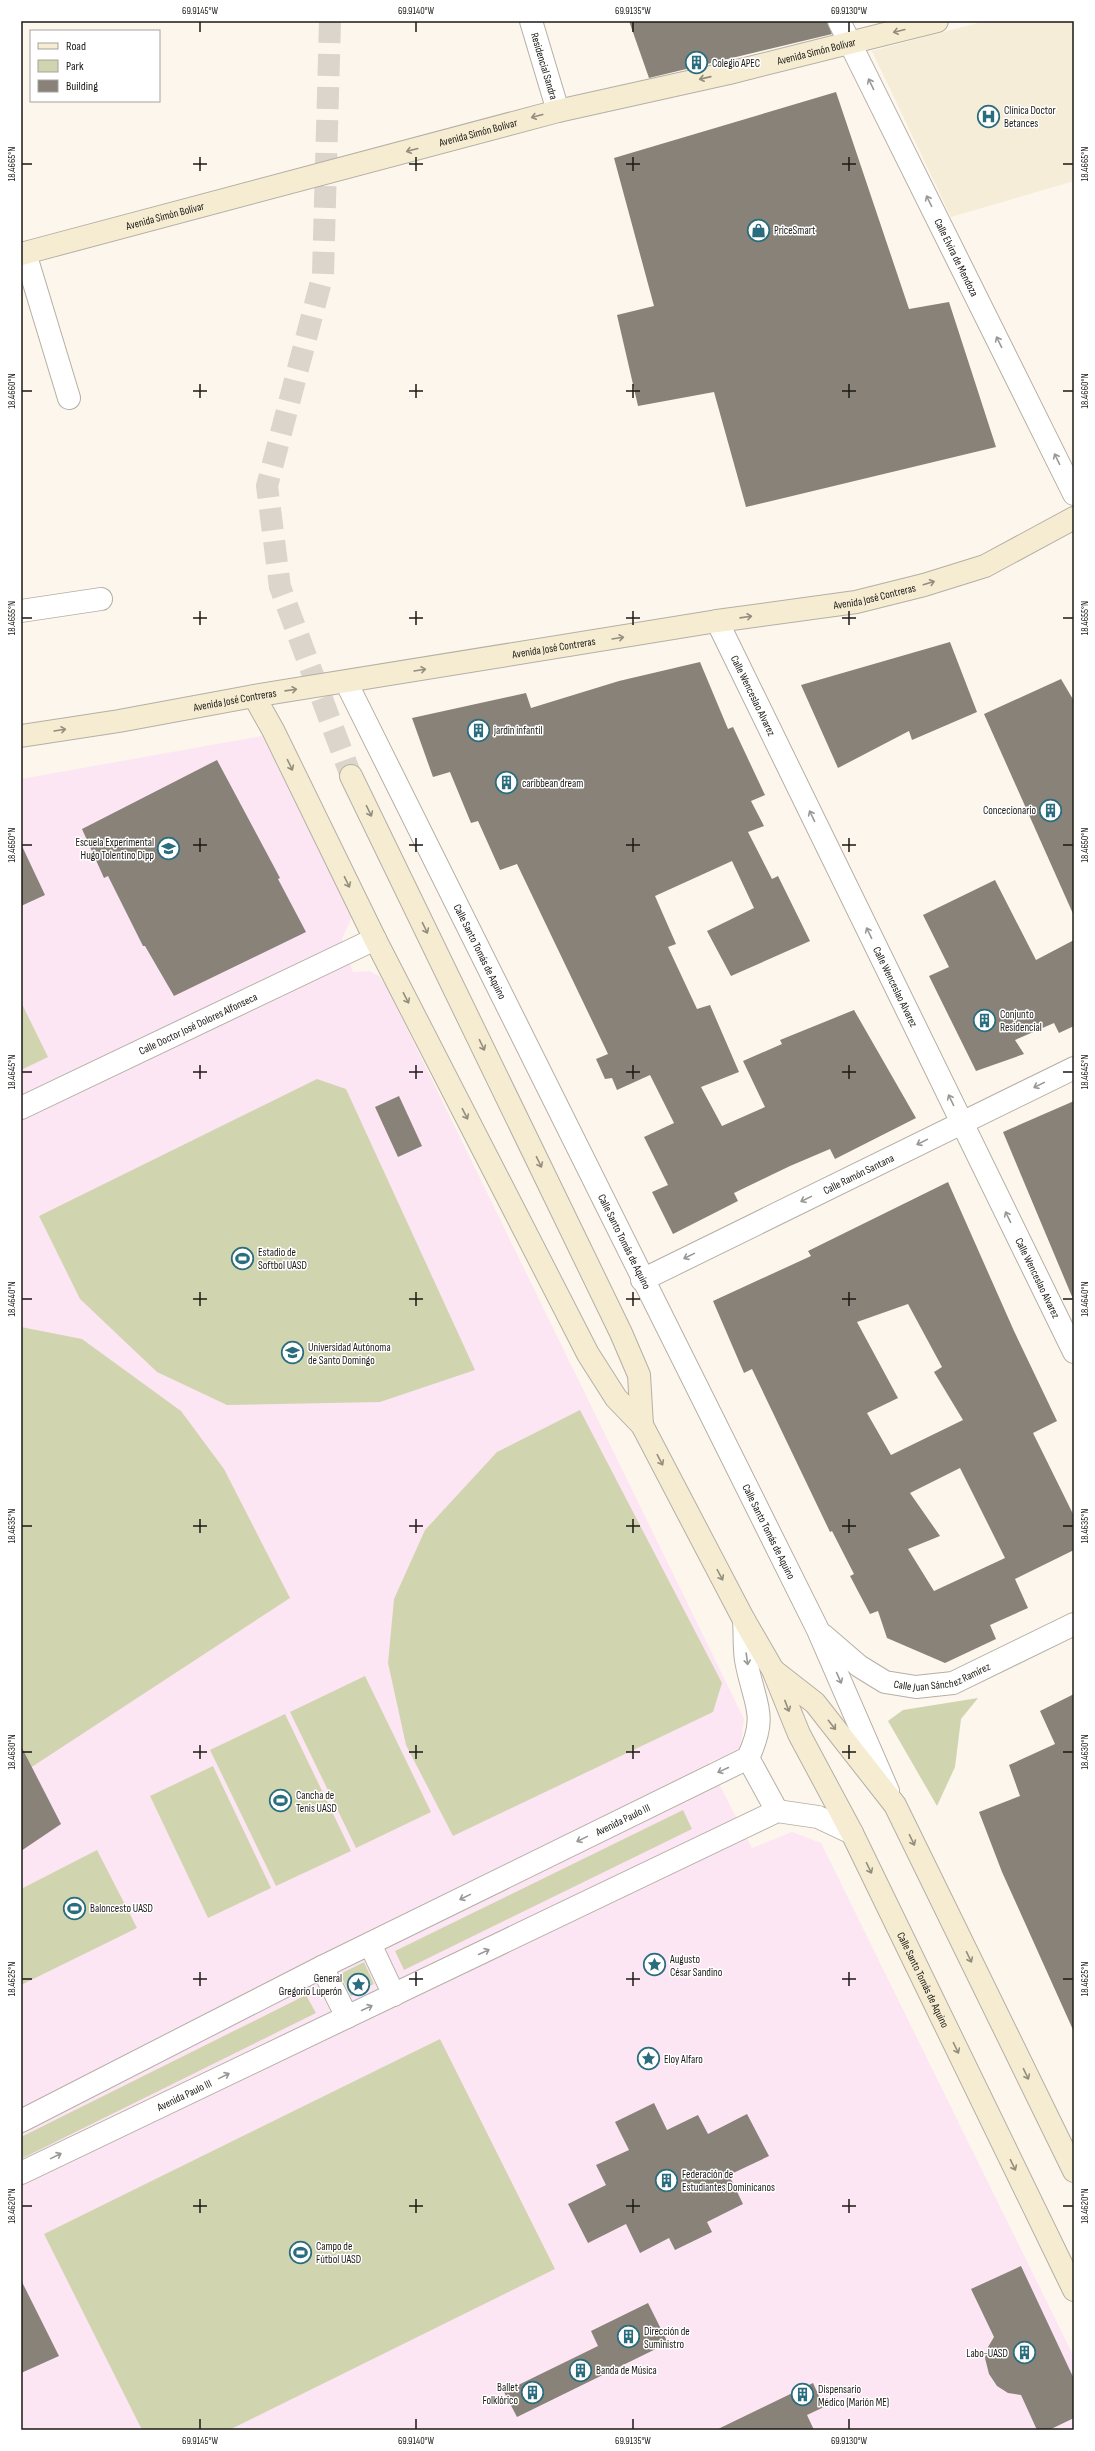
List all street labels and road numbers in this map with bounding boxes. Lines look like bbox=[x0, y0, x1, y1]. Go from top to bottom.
street label: Residencial Sandra bbox=[528, 31, 560, 101]
street label: Avenida Simón Bolívar bbox=[775, 36, 857, 68]
street label: Avenida Simón Bolívar bbox=[437, 116, 519, 150]
street label: Avenida Simón Bolívar bbox=[124, 200, 206, 233]
street label: Calle Elvira de Mendoza bbox=[931, 217, 981, 299]
street label: Avenida José Contreras bbox=[832, 581, 917, 612]
street label: Avenida José Contreras bbox=[510, 635, 596, 661]
street label: Calle Wenceslao Alvarez bbox=[728, 653, 778, 738]
street label: Avenida José Contreras bbox=[191, 686, 278, 714]
street label: Calle Santo Tomás de Aquino bbox=[451, 902, 509, 1002]
street label: Calle Wenceslao Alvarez bbox=[870, 945, 920, 1029]
street label: Calle Doctor José Dolores Alfonseca bbox=[137, 990, 259, 1058]
street label: Calle Ramón Santana bbox=[821, 1151, 896, 1197]
street label: Calle Santo Tomás de Aquino bbox=[595, 1192, 653, 1292]
street label: Calle Wenceslao Alvarez bbox=[1012, 1236, 1062, 1320]
street label: Calle Santo Tomás de Aquino bbox=[739, 1482, 798, 1582]
street label: Calle Juan Sánchez Ramírez bbox=[893, 1660, 992, 1694]
street label: Avenida Paulo III bbox=[593, 1801, 652, 1839]
street label: Calle Santo Tomás de Aquino bbox=[894, 1930, 952, 2030]
street label: Avenida Paulo III bbox=[154, 2077, 214, 2114]

